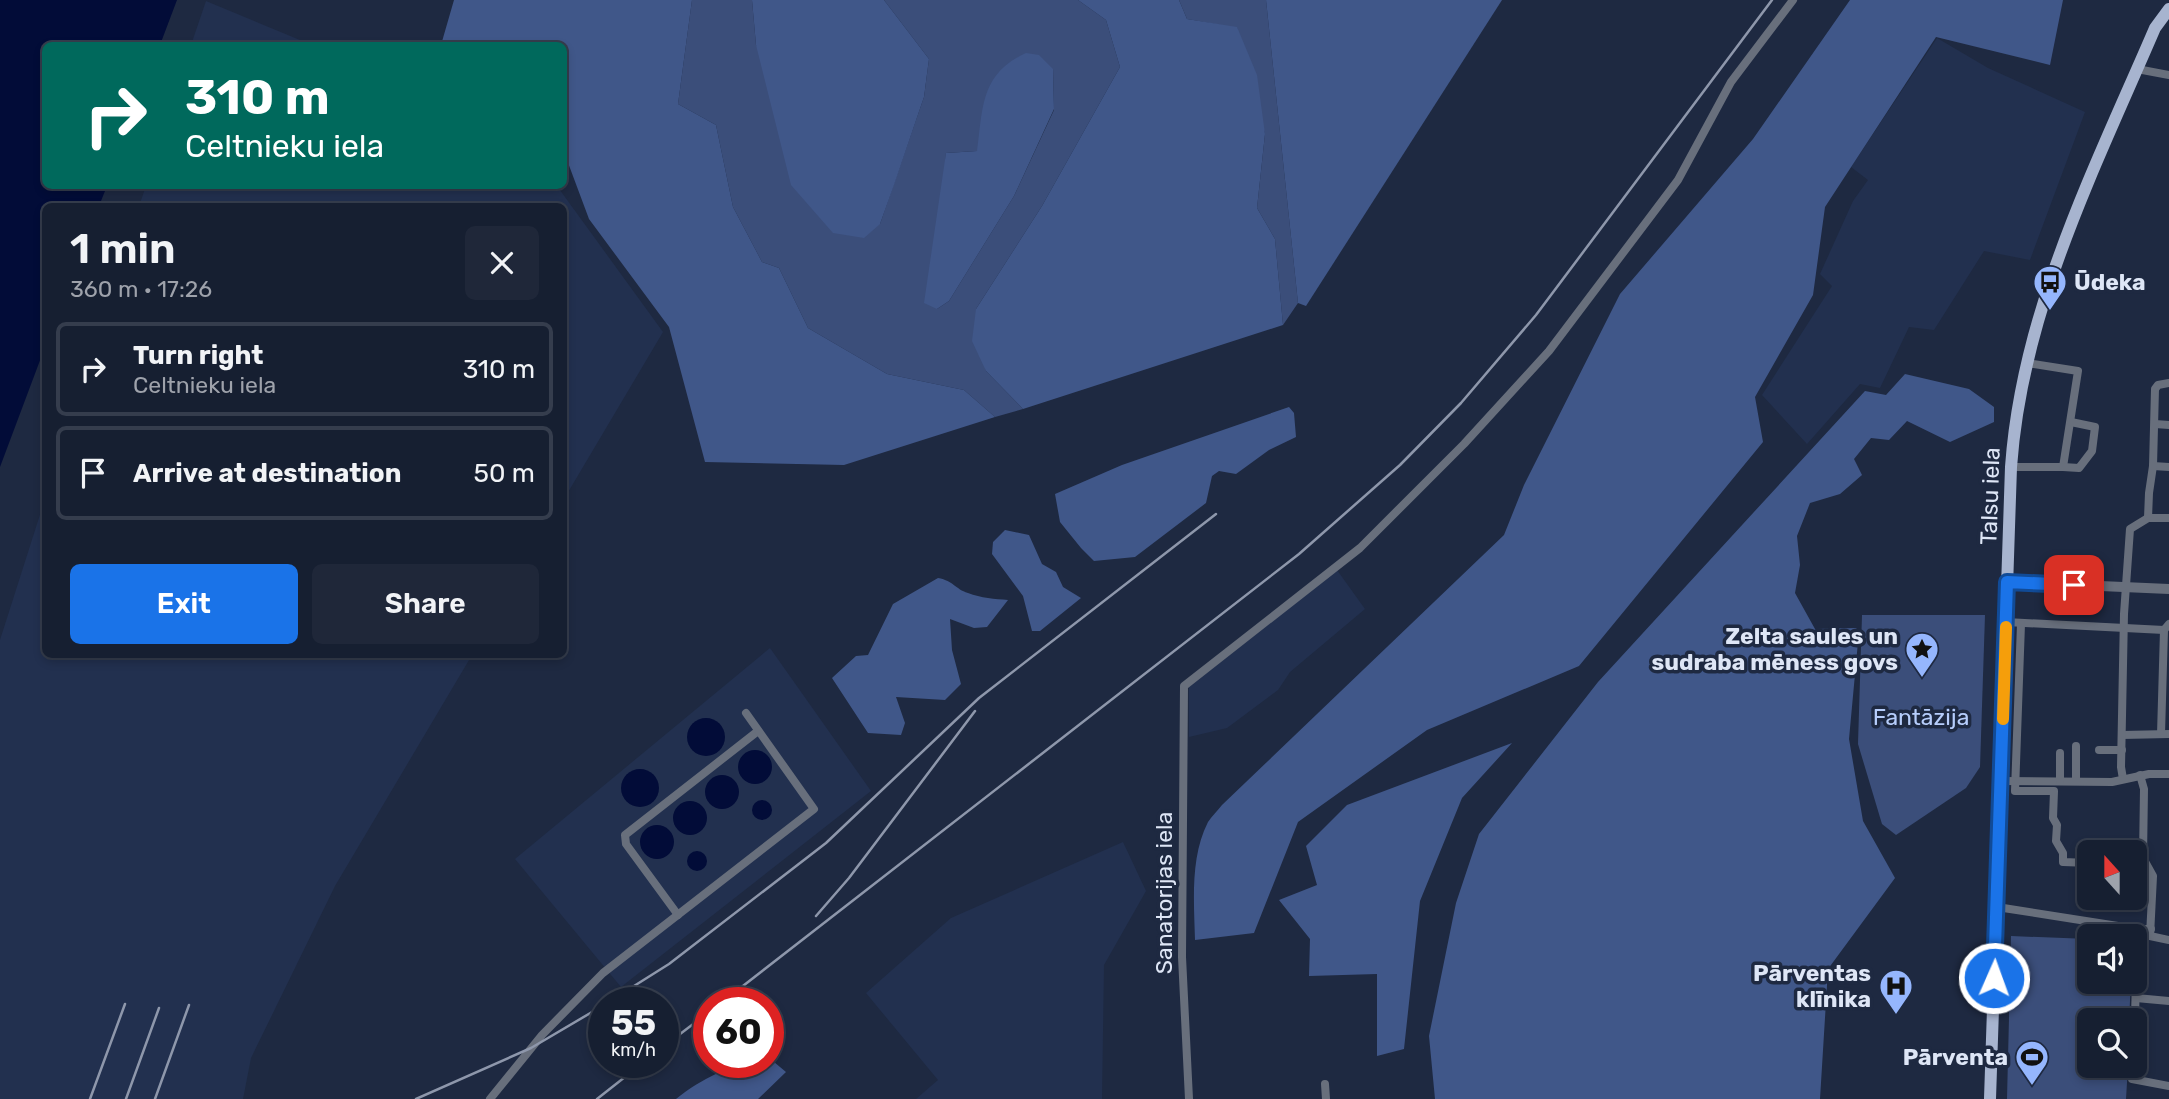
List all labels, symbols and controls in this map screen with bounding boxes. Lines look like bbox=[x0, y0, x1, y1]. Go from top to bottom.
text: 310 m bbox=[185, 68, 330, 126]
icon: right bbox=[70, 70, 161, 161]
text: Celtnieku iela bbox=[185, 127, 384, 165]
text: 1 min bbox=[70, 224, 176, 274]
button: close bbox=[465, 226, 539, 300]
bus stop icon: Ūdeka bbox=[2031, 263, 2069, 312]
place label: Ūdeka bbox=[2074, 268, 2146, 296]
text: 360 m · 17:26 bbox=[70, 275, 212, 303]
text: Turn right bbox=[133, 340, 263, 371]
icon: right bbox=[74, 350, 112, 388]
text: 310 m bbox=[463, 354, 535, 385]
text: Celtnieku iela bbox=[133, 371, 276, 399]
street label: Talsu iela bbox=[1974, 447, 2006, 545]
icon: arrive bbox=[74, 454, 112, 492]
text: Arrive at destination bbox=[133, 458, 401, 489]
text: 50 m bbox=[474, 458, 535, 489]
pin bbox=[2044, 555, 2104, 615]
button: Exit bbox=[70, 564, 298, 644]
button: Share bbox=[312, 564, 539, 644]
icon: arrive bbox=[2055, 566, 2093, 604]
place label: Zelta saules un sudraba mēness govs bbox=[1652, 622, 1898, 676]
place icon: Zelta saules un sudraba mēness govs bbox=[1903, 630, 1941, 679]
park label: Fantāzija bbox=[1873, 703, 1969, 731]
street label: Sanatorijas iela bbox=[1150, 812, 1178, 974]
north arrow bbox=[2077, 840, 2147, 910]
map controls bbox=[2077, 840, 2147, 1078]
button: sound bbox=[2077, 924, 2147, 994]
position arrow bbox=[1957, 941, 2031, 1015]
place label: Pārventas klīnika bbox=[1753, 959, 1871, 1013]
hospital icon: Pārventas klīnika bbox=[1877, 967, 1915, 1016]
speed limit sign: 60 bbox=[693, 987, 784, 1078]
text: 55 bbox=[611, 1002, 656, 1044]
button: search bbox=[2077, 1008, 2147, 1078]
sports icon: Pārventa bbox=[2013, 1038, 2051, 1087]
text: km/h bbox=[611, 1039, 656, 1061]
place label: Pārventa bbox=[1903, 1043, 2008, 1071]

